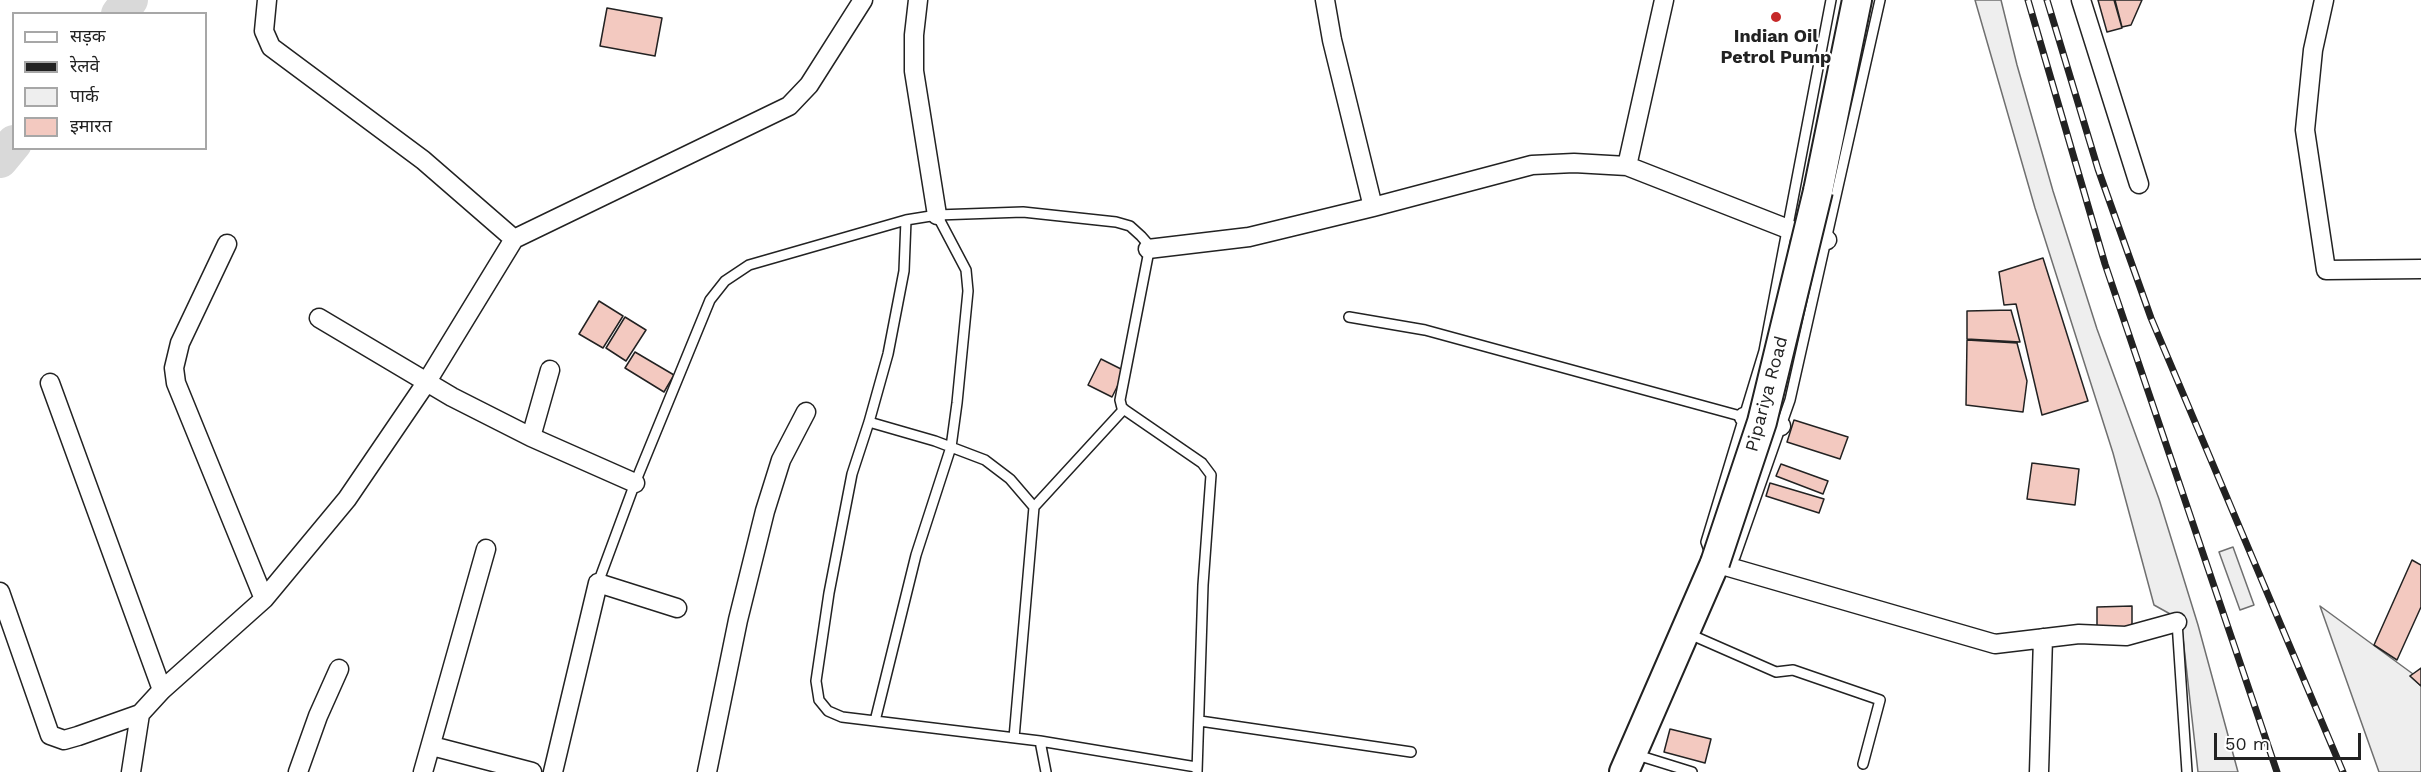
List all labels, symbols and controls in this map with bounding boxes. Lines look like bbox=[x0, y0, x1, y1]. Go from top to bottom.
marker: Indian Oil Petrol Pump bbox=[1769, 10, 1783, 24]
legend bbox=[12, 12, 207, 150]
text: सड़क bbox=[70, 25, 106, 46]
place label: Indian Oil Petrol Pump bbox=[1721, 26, 1831, 68]
text: रेलवे bbox=[70, 55, 100, 76]
text: पार्क bbox=[70, 85, 99, 106]
text: इमारत bbox=[70, 115, 112, 136]
street label: Pipariya Road bbox=[1741, 334, 1793, 454]
scale bar bbox=[2217, 721, 2364, 759]
text: 50 m bbox=[2225, 733, 2270, 754]

